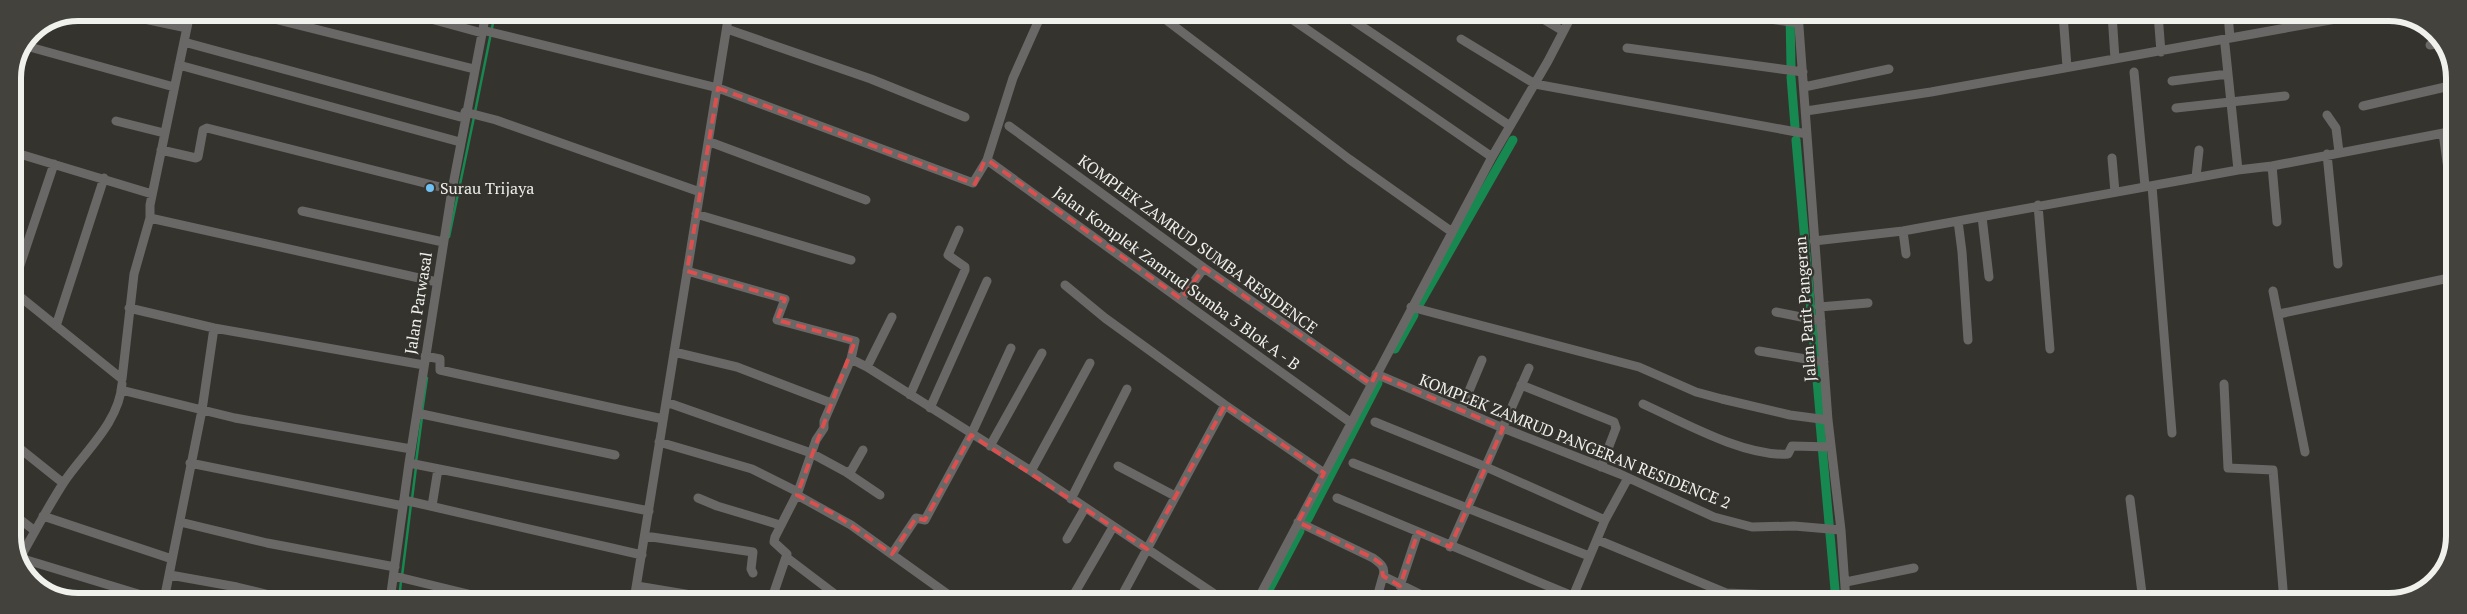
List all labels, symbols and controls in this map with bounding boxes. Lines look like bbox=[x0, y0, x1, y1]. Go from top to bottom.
street label: KOMPLEK ZAMRUD SUMBA RESIDENCE bbox=[1074, 150, 1322, 338]
place label: Surau Trijaya bbox=[440, 177, 534, 199]
street label: Jalan Komplek Zamrud Sumba 3 Blok A - B bbox=[1049, 181, 1305, 375]
marker: Surau Trijaya bbox=[424, 182, 436, 194]
street label: Jalan Parit Pangeran bbox=[1789, 235, 1821, 382]
street label: Jalan Parwasal bbox=[399, 250, 437, 356]
street label: KOMPLEK ZAMRUD PANGERAN RESIDENCE 2 bbox=[1416, 368, 1734, 514]

